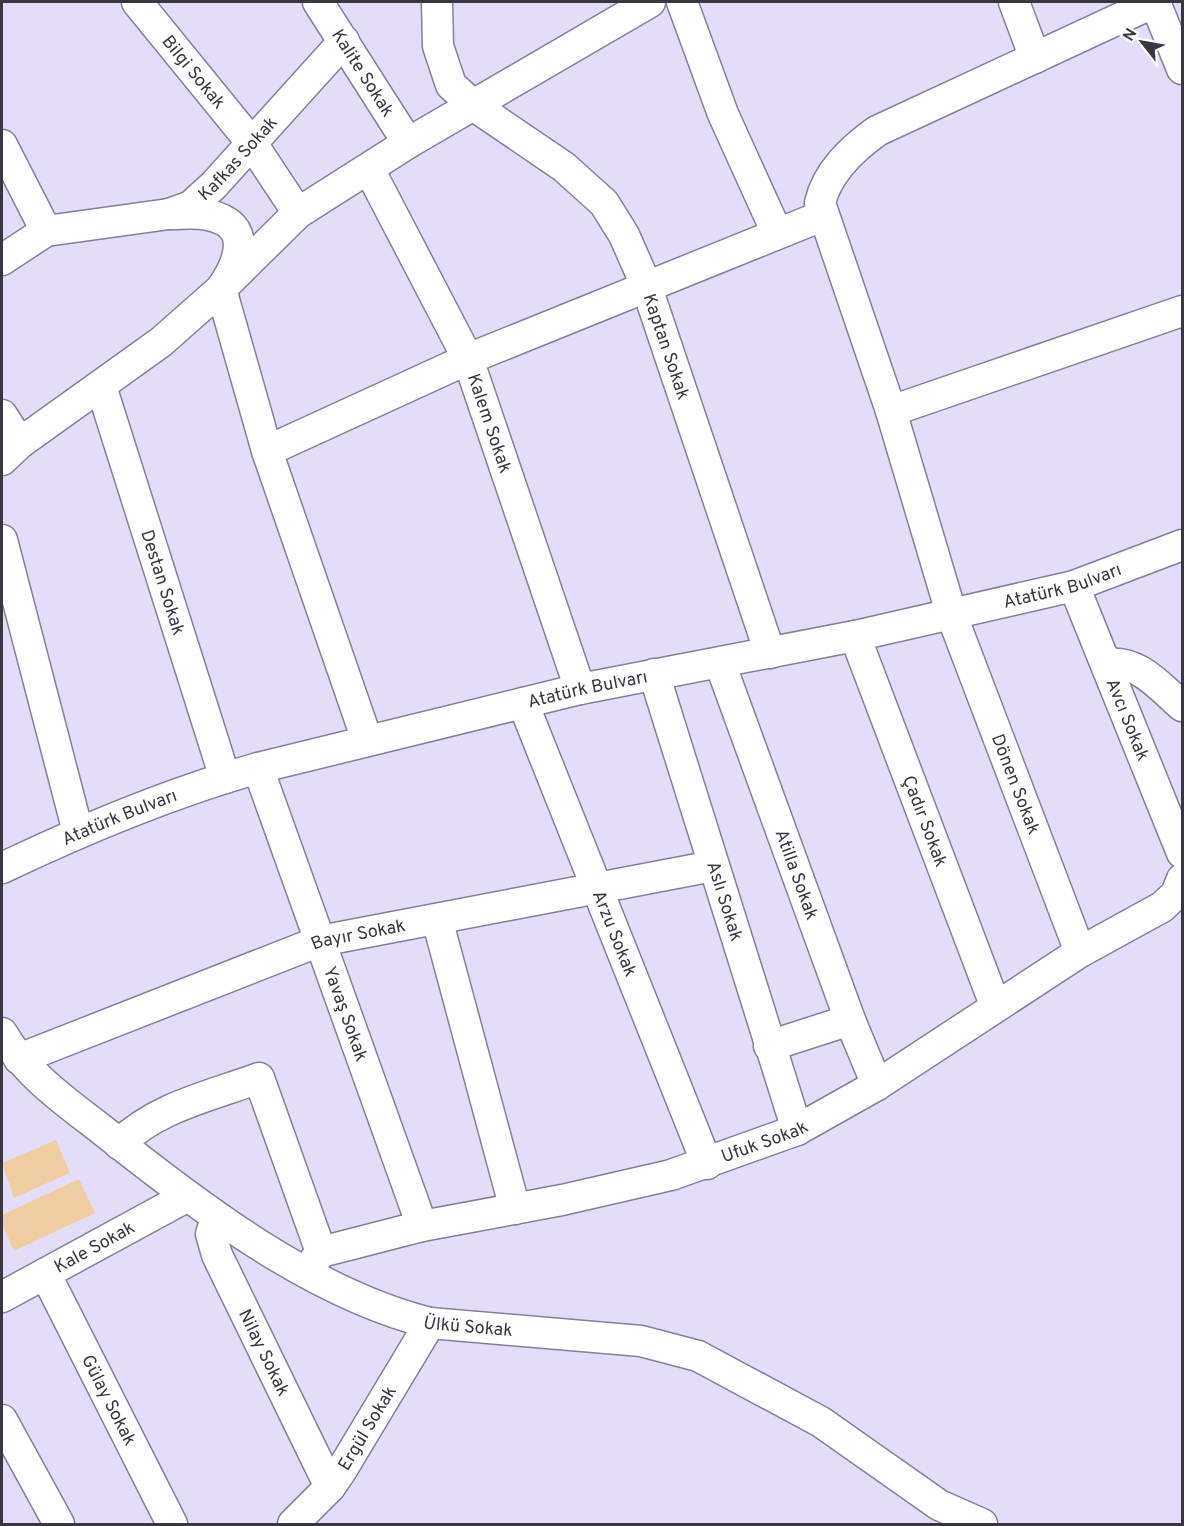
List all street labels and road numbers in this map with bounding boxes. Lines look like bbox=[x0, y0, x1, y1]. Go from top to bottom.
street label: Kalite Sokak bbox=[325, 25, 398, 122]
street label: Bilgi Sokak bbox=[156, 31, 230, 114]
street label: Kafkas Sokak bbox=[194, 112, 283, 207]
street label: Kaptan Sokak bbox=[637, 291, 694, 403]
street label: Kalem Sokak bbox=[461, 371, 516, 476]
street label: Destan Sokak bbox=[134, 527, 189, 638]
street label: Atatürk Bulvarı bbox=[1001, 559, 1125, 615]
street label: Atatürk Bulvarı bbox=[525, 666, 650, 714]
street label: Avcı Sokak bbox=[1100, 675, 1154, 765]
street label: Dönen Sokak bbox=[985, 731, 1044, 838]
street label: Çadır Sokak bbox=[896, 773, 952, 871]
street label: Atatürk Bulvarı bbox=[59, 785, 181, 852]
street label: Atilla Sokak bbox=[769, 826, 823, 923]
street label: Aslı Sokak bbox=[700, 859, 747, 944]
street label: Arzu Sokak bbox=[586, 887, 641, 980]
street label: Bayır Sokak bbox=[308, 915, 407, 956]
street label: Yavaş Sokak bbox=[317, 964, 372, 1065]
street label: Ufuk Sokak bbox=[718, 1116, 813, 1169]
street label: Kale Sokak bbox=[51, 1217, 139, 1279]
street label: Nilay Sokak bbox=[232, 1306, 294, 1400]
street label: Ülkü Sokak bbox=[421, 1310, 514, 1343]
street label: Gülay Sokak bbox=[75, 1351, 141, 1450]
street label: Ergül Sokak bbox=[334, 1382, 403, 1475]

